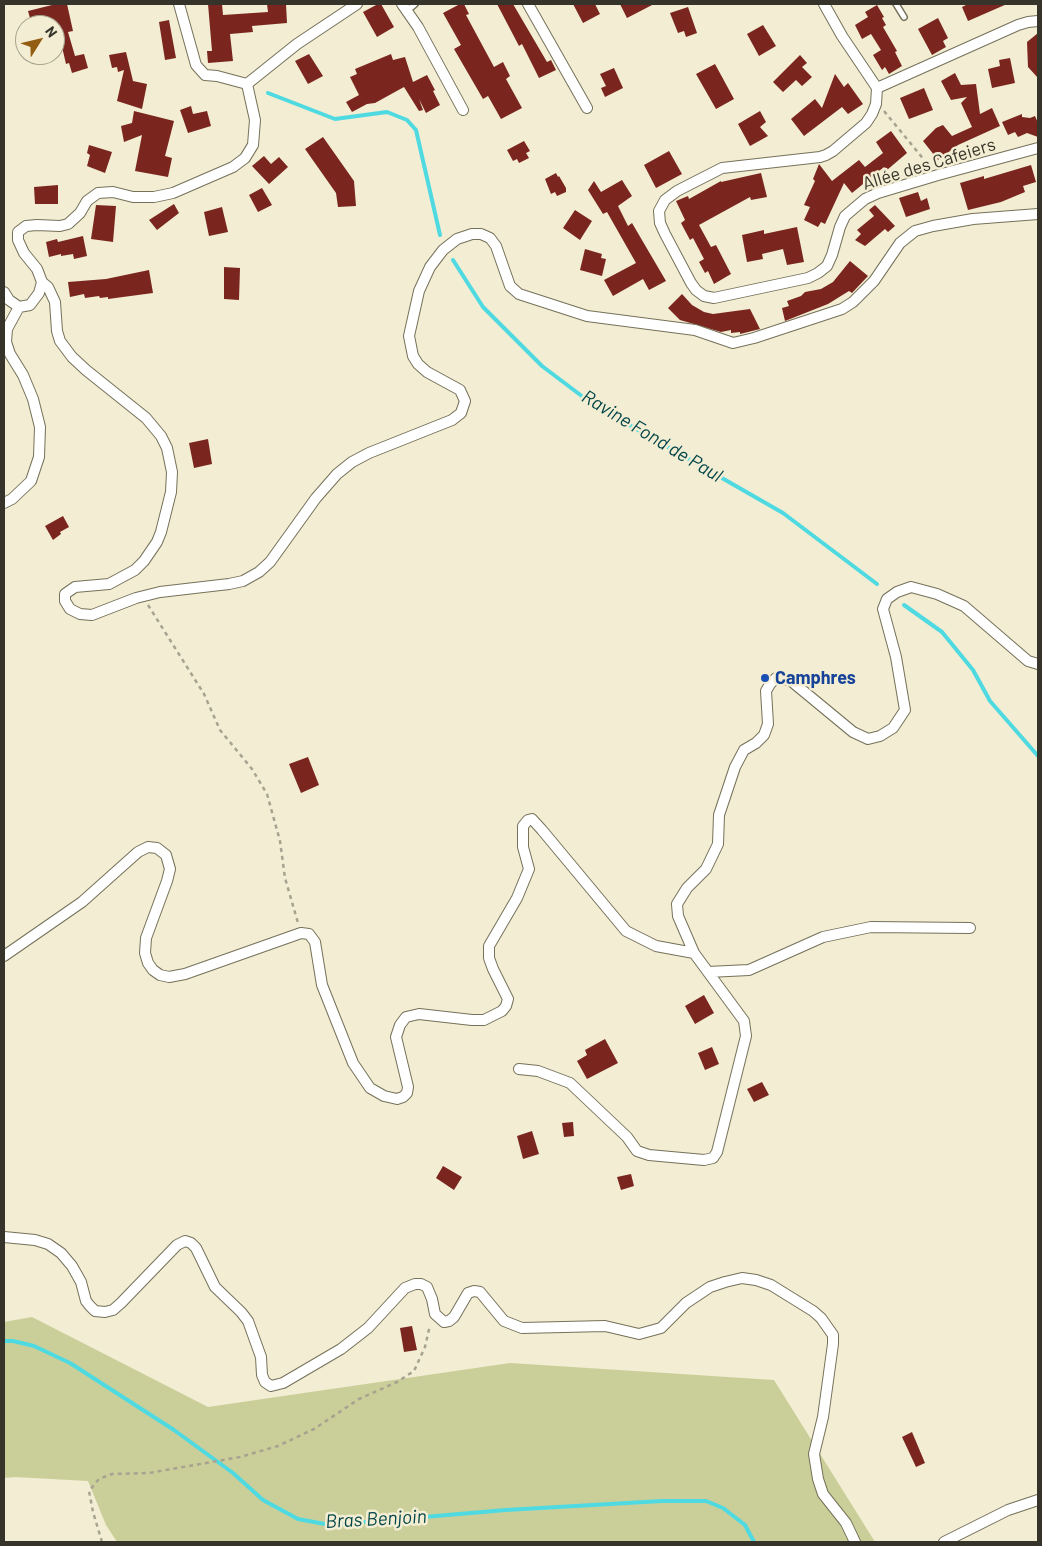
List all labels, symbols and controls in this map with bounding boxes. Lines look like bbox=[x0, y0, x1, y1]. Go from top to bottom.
north arrow bbox=[15, 15, 65, 65]
text: N bbox=[42, 23, 61, 40]
street label: Allée des Cafeiers bbox=[860, 134, 998, 194]
water label: Ravine Fond de Paul bbox=[578, 385, 726, 487]
place label: Camphres bbox=[775, 667, 856, 689]
marker: Camphres bbox=[759, 672, 771, 684]
water label: Bras Benjoin bbox=[325, 1505, 427, 1533]

